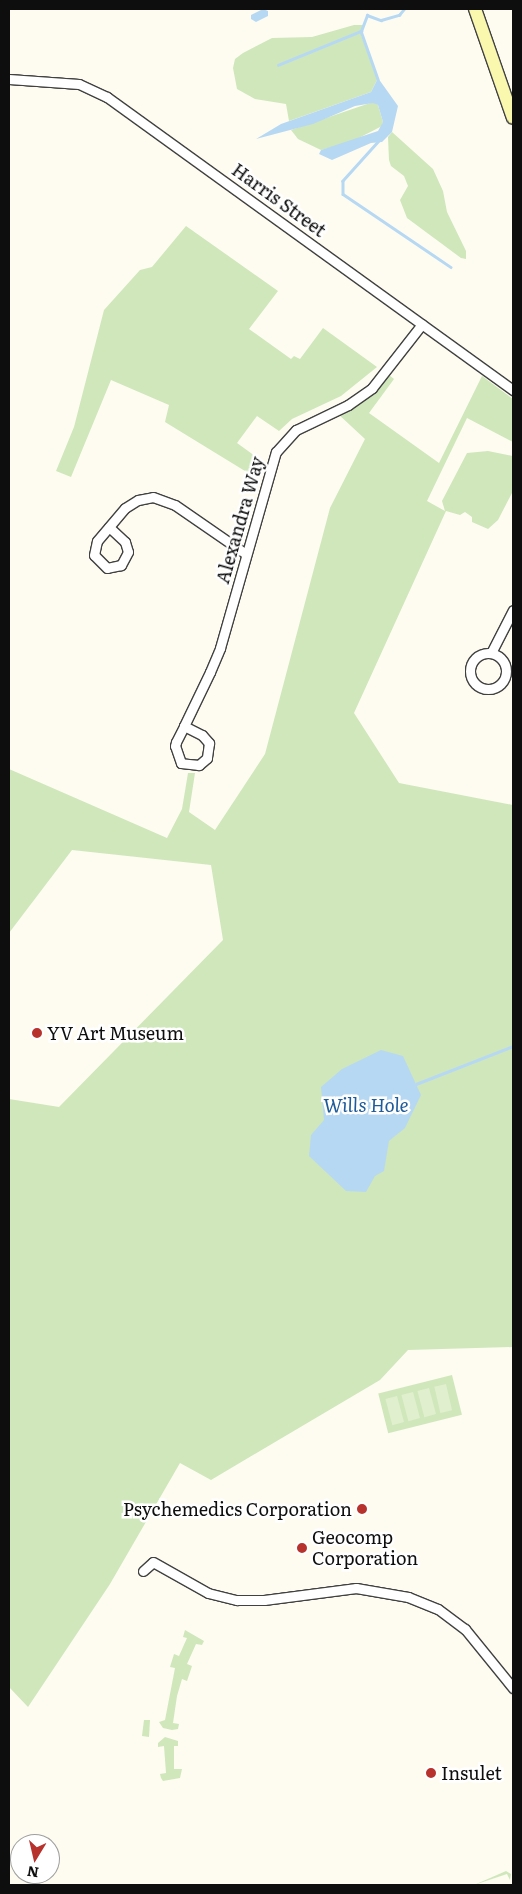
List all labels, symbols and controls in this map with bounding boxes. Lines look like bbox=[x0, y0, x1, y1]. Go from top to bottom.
street label: Harris Street bbox=[228, 159, 330, 241]
street label: Alexandra Way bbox=[212, 454, 268, 586]
place label: YV Art Museum bbox=[47, 1022, 184, 1044]
marker: YV Art Museum bbox=[31, 1027, 43, 1039]
water label: Wills Hole bbox=[323, 1094, 409, 1116]
place label: Psychemedics Corporation bbox=[123, 1498, 352, 1520]
marker: Psychemedics Corporation bbox=[356, 1503, 368, 1515]
place label: Geocomp Corporation bbox=[312, 1527, 418, 1570]
marker: Geocomp Corporation bbox=[296, 1542, 308, 1554]
place label: Insulet bbox=[441, 1762, 502, 1784]
marker: Insulet bbox=[425, 1767, 437, 1779]
north arrow bbox=[10, 1834, 60, 1884]
text: N bbox=[25, 1862, 40, 1884]

